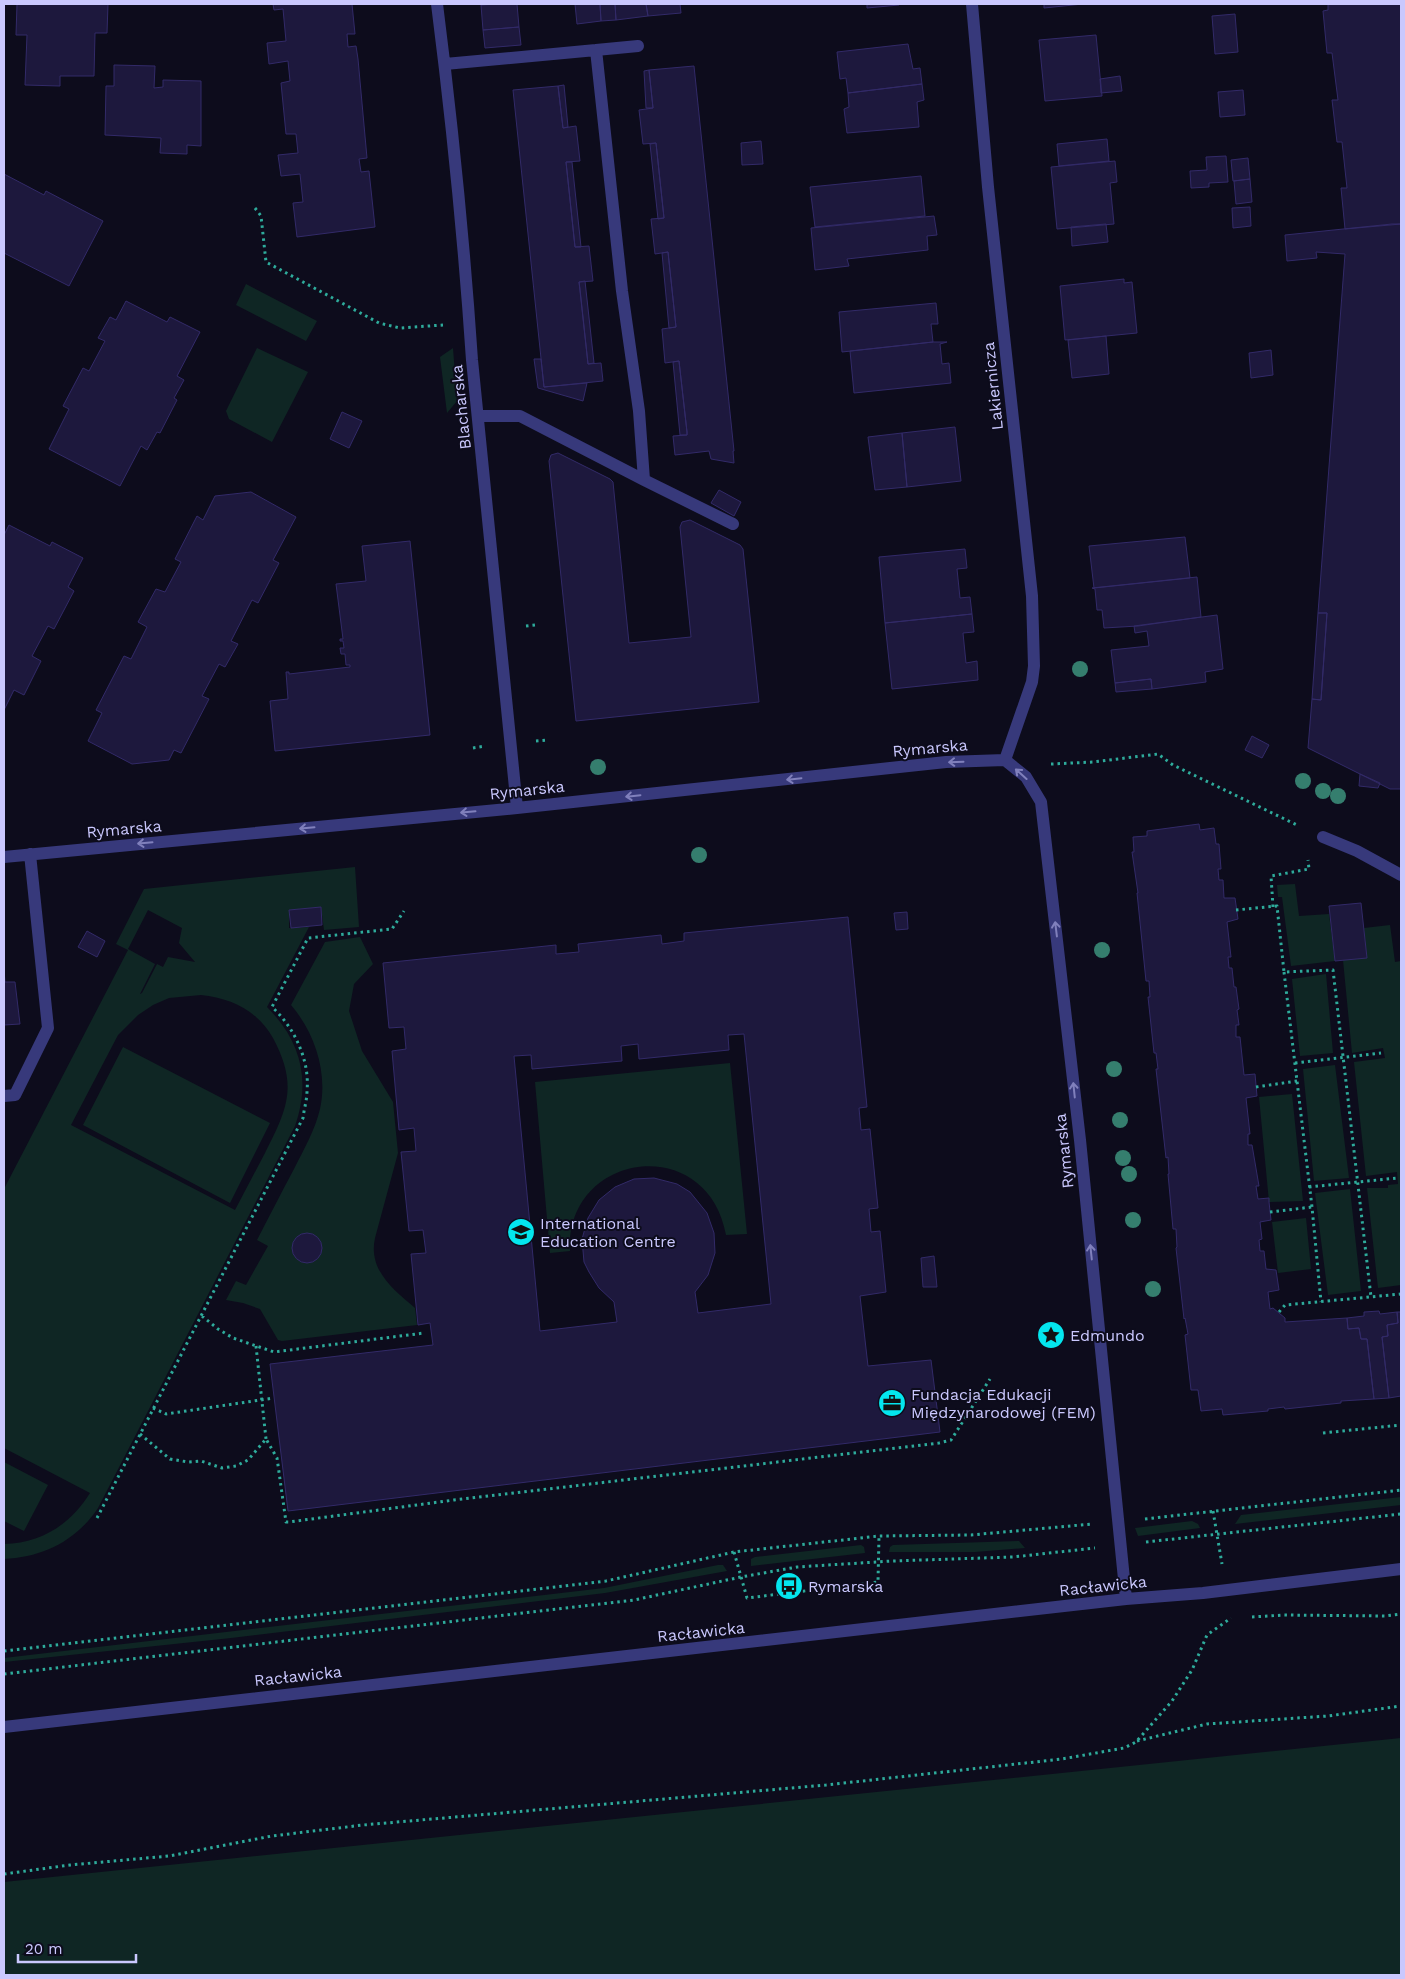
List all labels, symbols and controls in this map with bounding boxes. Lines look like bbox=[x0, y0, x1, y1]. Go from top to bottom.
street label: Lakiernicza bbox=[979, 341, 1007, 431]
street label: Blacharska bbox=[447, 364, 475, 450]
street label: Rymarska bbox=[892, 735, 968, 761]
one-way arrow bbox=[948, 757, 964, 766]
one-way arrow bbox=[1015, 768, 1027, 780]
one-way arrow bbox=[786, 774, 802, 783]
street label: Rymarska bbox=[489, 777, 565, 803]
one-way arrow bbox=[625, 791, 641, 800]
one-way arrow bbox=[461, 807, 477, 817]
street label: Rymarska bbox=[86, 816, 162, 842]
one-way arrow bbox=[299, 823, 315, 832]
one-way arrow bbox=[137, 839, 153, 848]
one-way arrow bbox=[1051, 921, 1061, 937]
one-way arrow bbox=[1069, 1083, 1079, 1099]
street label: Rymarska bbox=[1051, 1113, 1077, 1189]
place label: International Education Centre bbox=[540, 1214, 676, 1251]
school or university icon: International Education Centre bbox=[506, 1217, 536, 1247]
one-way arrow bbox=[1086, 1244, 1096, 1260]
place icon: Edmundo bbox=[1036, 1320, 1066, 1350]
place label: Edmundo bbox=[1070, 1326, 1145, 1345]
place label: Fundacja Edukacji Międzynarodowej (FEM) bbox=[911, 1385, 1096, 1422]
office icon: Fundacja Edukacji Międzynarodowej (FEM) bbox=[877, 1388, 907, 1418]
bus stop icon: Rymarska bbox=[774, 1571, 804, 1601]
street label: Racławicka bbox=[1058, 1572, 1148, 1600]
place label: Rymarska bbox=[808, 1577, 883, 1596]
street label: Racławicka bbox=[656, 1618, 746, 1646]
street label: Racławicka bbox=[253, 1662, 343, 1690]
scale bar bbox=[18, 1932, 135, 1964]
text: 20 m bbox=[25, 1940, 63, 1958]

